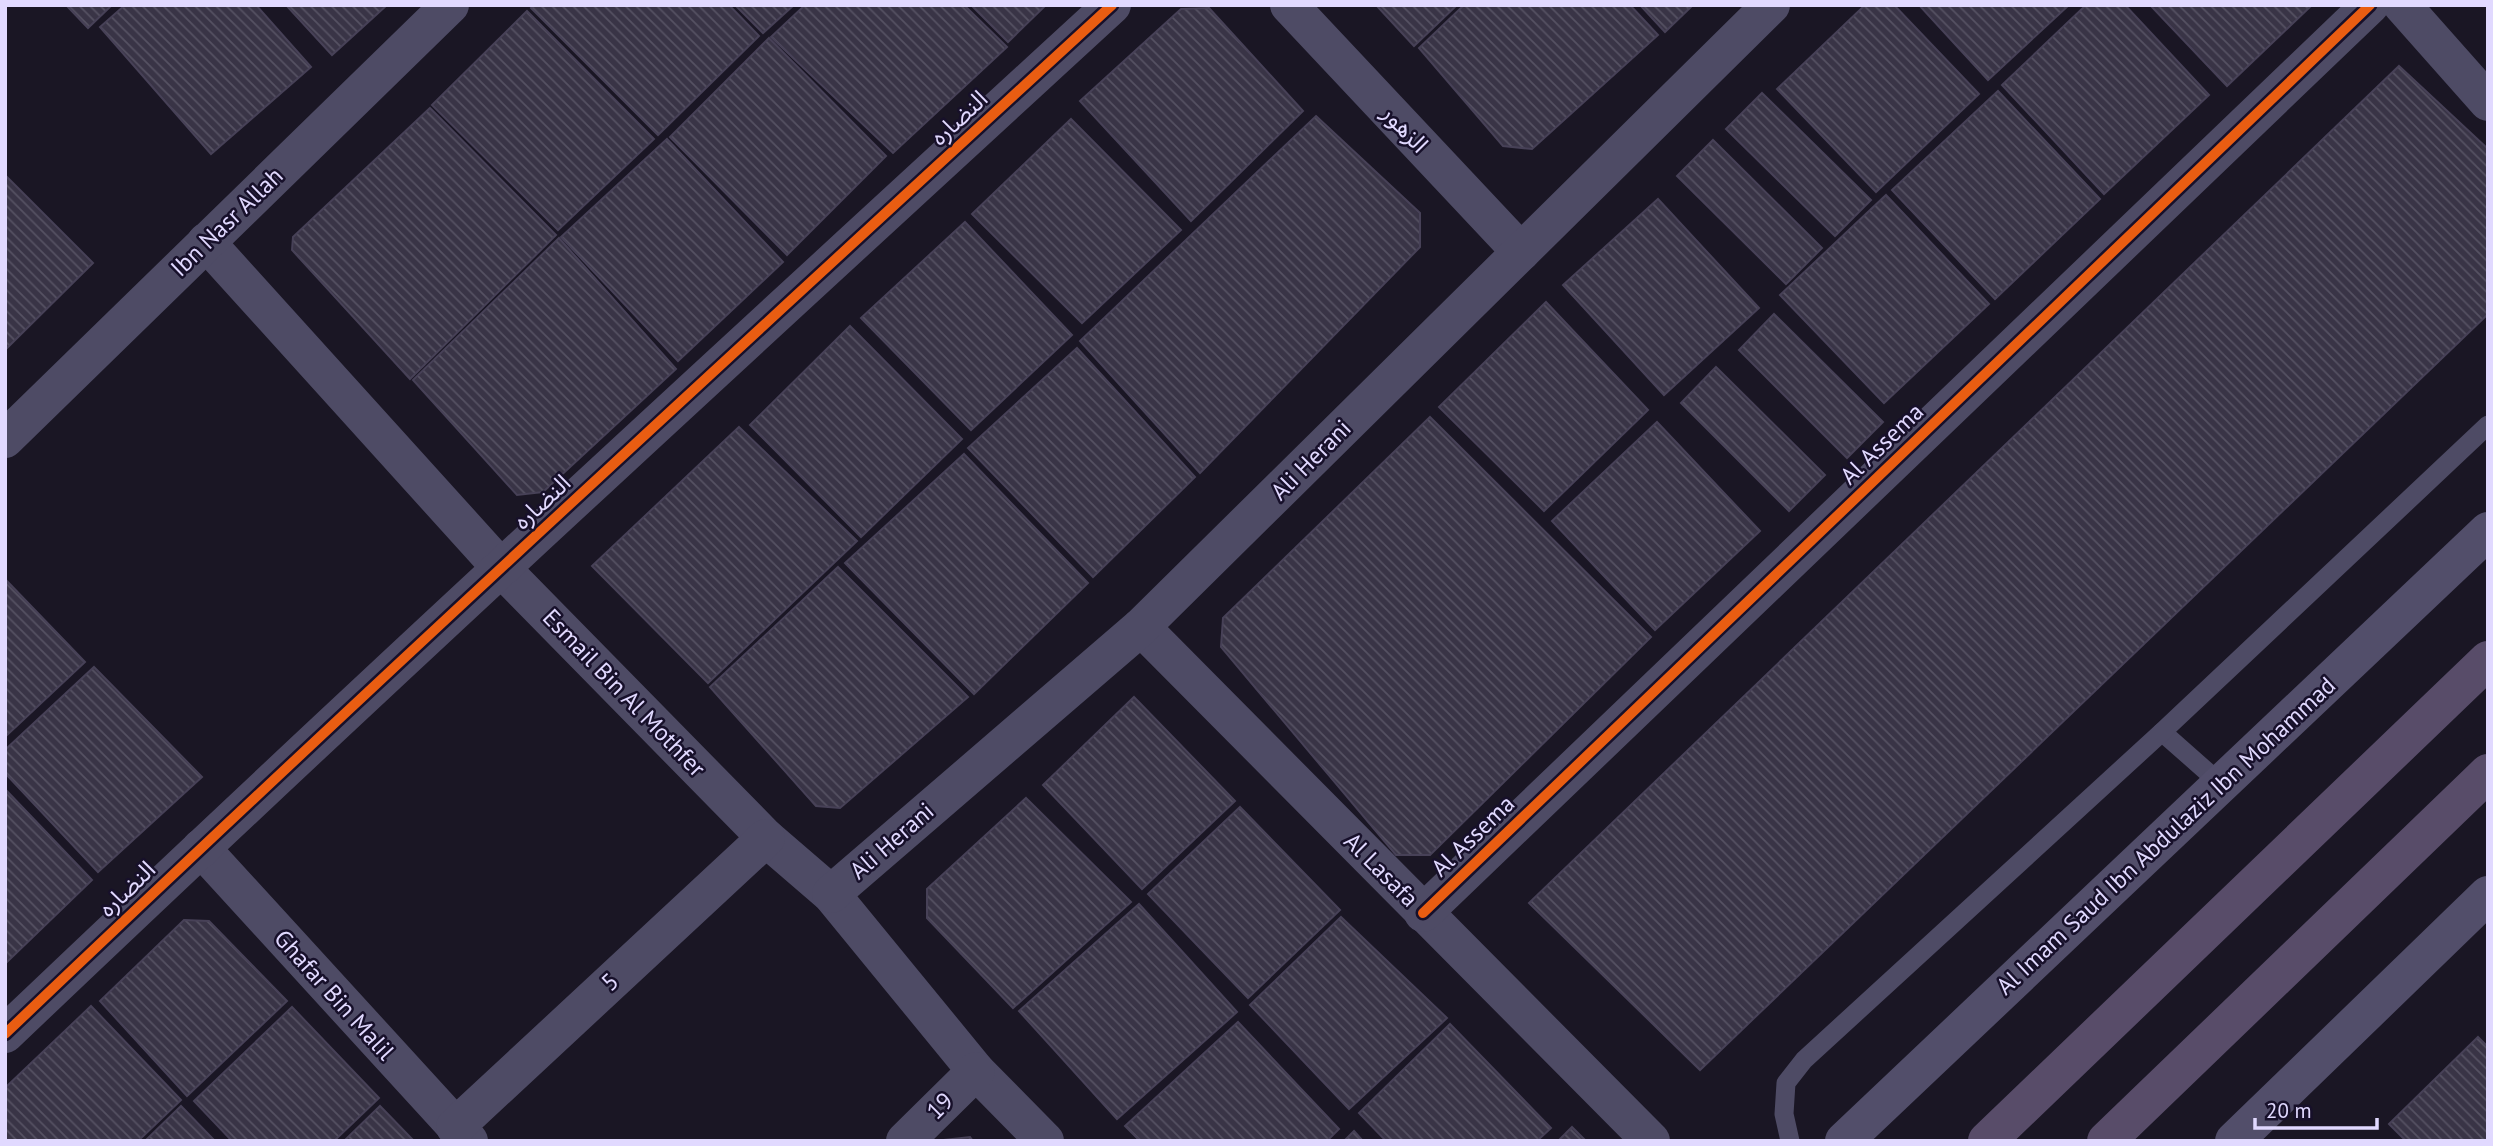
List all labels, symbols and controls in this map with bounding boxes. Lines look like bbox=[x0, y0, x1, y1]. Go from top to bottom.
street label: النضاره bbox=[923, 83, 994, 152]
street label: الزهور bbox=[1375, 97, 1435, 159]
street label: Ibn Nasr Allah bbox=[164, 160, 289, 283]
street label: Al Assema bbox=[1833, 396, 1930, 491]
street label: Ali Herani bbox=[1264, 413, 1358, 507]
street label: النضاره bbox=[506, 467, 577, 536]
street label: Esmail Bin Al Mothfer bbox=[536, 602, 713, 783]
street label: Al Imam Saud Ibn Abdulaziz Ibn Mohammad bbox=[1989, 670, 2342, 1001]
street label: Al Assema bbox=[1424, 788, 1521, 883]
street label: Ali Herani bbox=[843, 796, 940, 886]
street label: Al Lasafa bbox=[1338, 826, 1425, 913]
street label: النضاره bbox=[92, 854, 162, 923]
street label: Ghafar Bin Malil bbox=[268, 923, 401, 1066]
street label: 5 bbox=[594, 966, 625, 997]
street label: 19 bbox=[919, 1085, 960, 1126]
scale bar bbox=[2255, 1086, 2378, 1130]
text: 20 m bbox=[2266, 1097, 2312, 1124]

